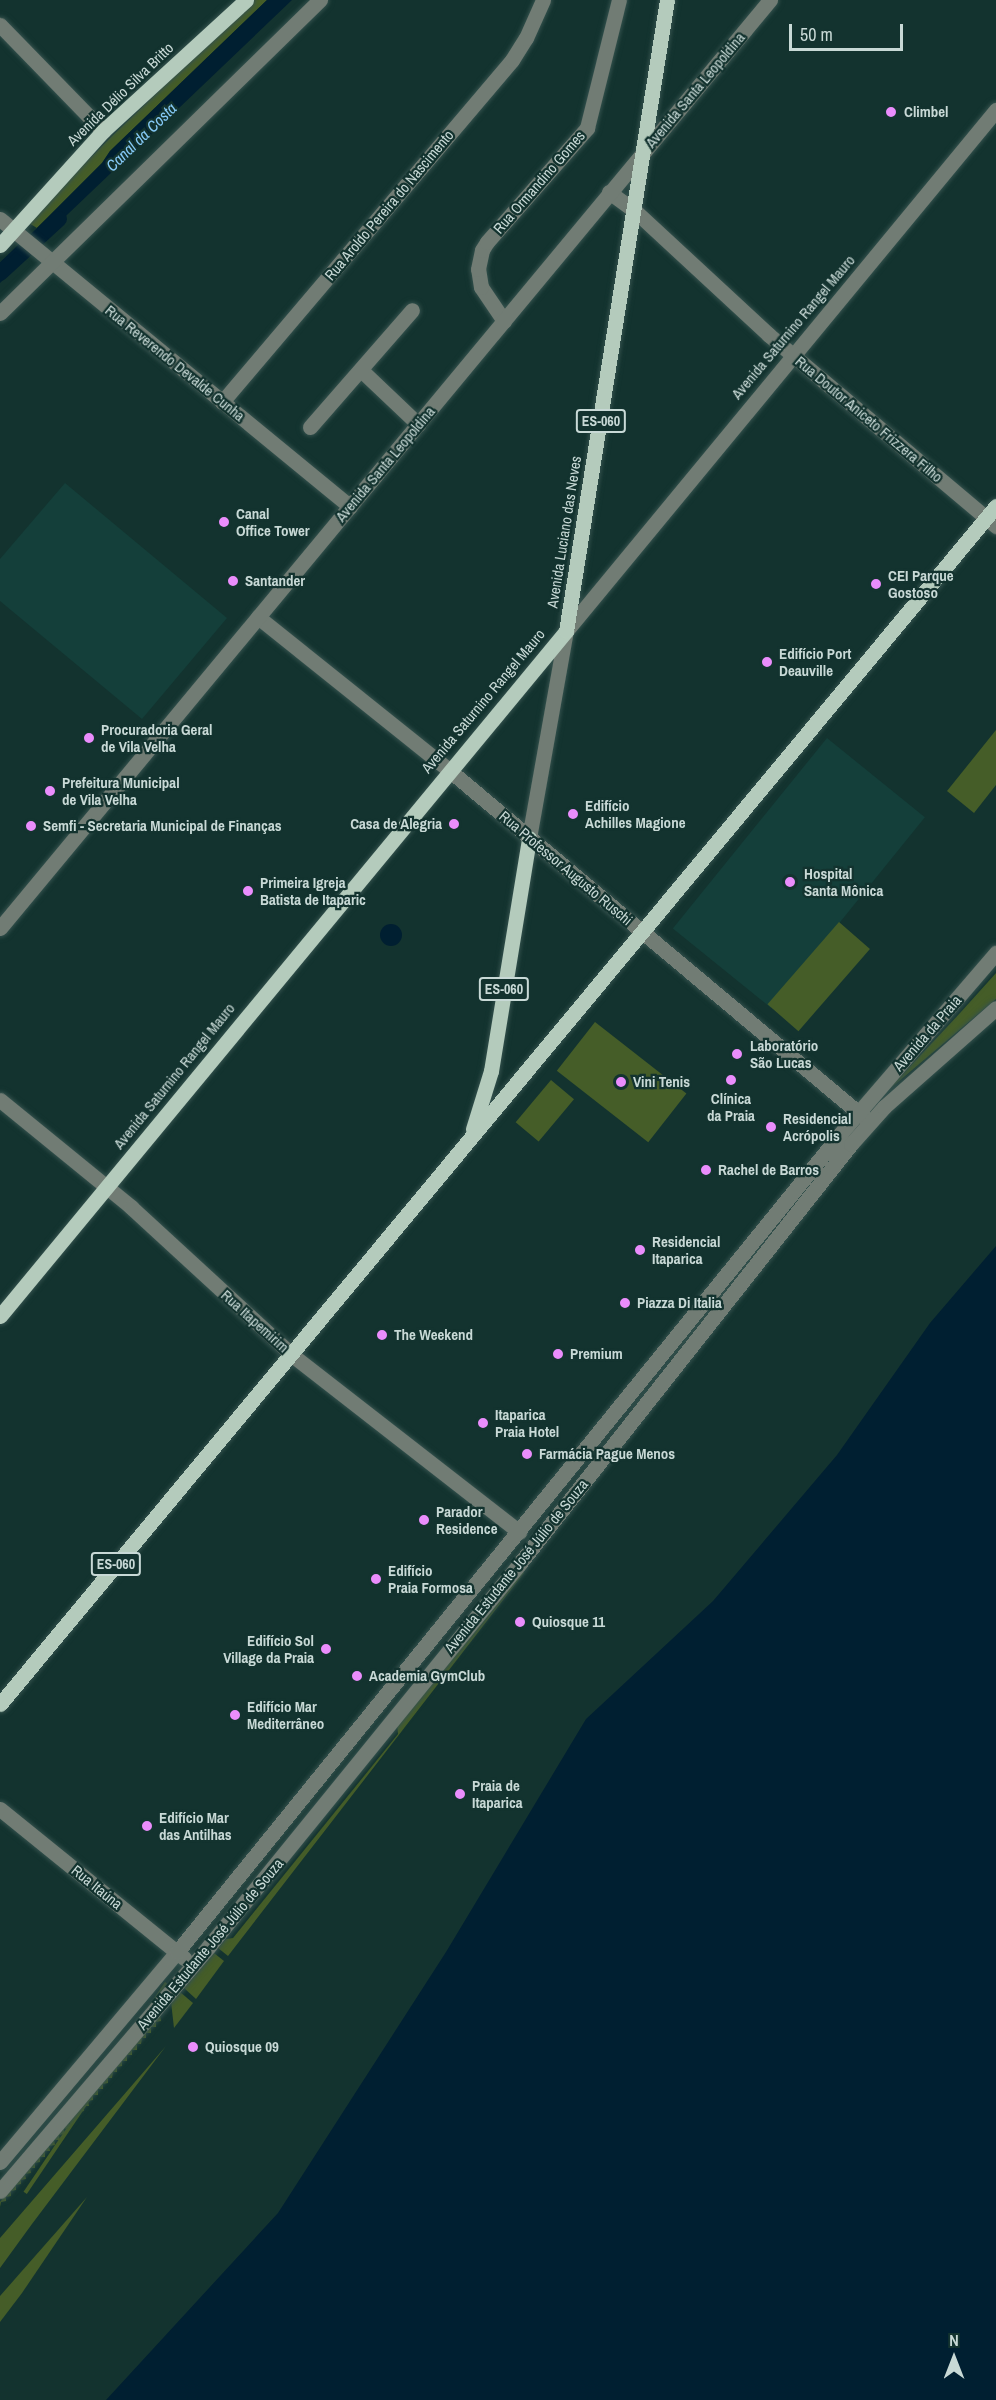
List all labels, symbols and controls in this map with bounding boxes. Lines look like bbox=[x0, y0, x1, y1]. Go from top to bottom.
scale bar bbox=[792, 12, 906, 50]
text: 50 m bbox=[800, 22, 833, 47]
street label: Avenida Santa Leopoldina bbox=[642, 29, 748, 151]
street label: Avenida Délio Silva Britto bbox=[63, 39, 177, 149]
water label: Canal da Costa bbox=[102, 99, 180, 175]
marker: Climbel bbox=[882, 103, 900, 121]
place label: Climbel bbox=[904, 103, 948, 121]
street label: Rua Aroldo Pereira do Nascimento bbox=[321, 126, 457, 284]
street label: Rua Ormandino Gomes bbox=[489, 127, 589, 237]
street label: Avenida Saturnino Rangel Mauro bbox=[727, 251, 859, 403]
street label: Rua Reverendo Devalde Cunha bbox=[102, 301, 248, 425]
street label: Rua Doutor Aniceto Frizzera Filho bbox=[791, 352, 947, 486]
street label: Avenida Santa Leopoldina bbox=[332, 403, 438, 525]
road number: ES-060 bbox=[576, 410, 626, 432]
street label: Avenida Luciano das Neves bbox=[543, 455, 585, 609]
place label: Canal Office Tower bbox=[236, 504, 310, 539]
marker: Canal Office Tower bbox=[217, 515, 231, 529]
place label: CEI Parque Gostoso bbox=[888, 566, 954, 601]
place label: Santander bbox=[245, 572, 305, 590]
marker: Santander bbox=[226, 574, 240, 588]
marker: CEI Parque Gostoso bbox=[869, 577, 883, 591]
street label: Avenida Saturnino Rangel Mauro bbox=[417, 625, 549, 777]
place label: Edifício Port Deauville bbox=[779, 644, 851, 679]
marker: Edifício Port Deauville bbox=[760, 655, 774, 669]
place label: Procuradoria Geral de Vila Velha bbox=[101, 720, 212, 755]
marker: Procuradoria Geral de Vila Velha bbox=[82, 731, 96, 745]
place label: Prefeitura Municipal de Vila Velha bbox=[62, 773, 180, 808]
marker: Prefeitura Municipal de Vila Velha bbox=[43, 784, 57, 798]
place label: Edifício Achilles Magione bbox=[585, 796, 685, 831]
street label: Rua Professor Augusto Ruschi bbox=[496, 807, 636, 929]
marker: Edifício Achilles Magione bbox=[566, 807, 580, 821]
place label: Casa de Alegria bbox=[350, 815, 442, 833]
place label: Semfi - Secretaria Municipal de Finanças bbox=[43, 817, 282, 835]
marker: Casa de Alegria bbox=[447, 817, 461, 831]
marker: Semfi - Secretaria Municipal de Finanças bbox=[24, 819, 38, 833]
place label: Hospital Santa Mônica bbox=[804, 864, 883, 899]
place label: Primeira Igreja Batista de Itaparic bbox=[260, 873, 366, 908]
marker: Hospital Santa Mônica bbox=[781, 873, 799, 891]
marker: Primeira Igreja Batista de Itaparic bbox=[241, 884, 255, 898]
road number: ES-060 bbox=[478, 978, 530, 1000]
street label: Avenida da Praia bbox=[889, 991, 965, 1075]
street label: Avenida Saturnino Rangel Mauro bbox=[110, 999, 238, 1153]
place label: Laboratório São Lucas bbox=[750, 1036, 818, 1071]
marker: Laboratório São Lucas bbox=[728, 1045, 746, 1063]
place label: Vini Tenis bbox=[633, 1073, 690, 1091]
marker: Clínica da Praia bbox=[724, 1073, 738, 1087]
marker: Vini Tenis bbox=[614, 1075, 628, 1089]
place label: Clínica da Praia bbox=[707, 1089, 755, 1124]
place label: Residencial Acrópolis bbox=[783, 1109, 851, 1144]
marker: Residencial Acrópolis bbox=[764, 1120, 778, 1134]
place label: Rachel de Barros bbox=[718, 1161, 819, 1179]
marker: Rachel de Barros bbox=[699, 1163, 713, 1177]
place label: Residencial Itaparica bbox=[652, 1232, 720, 1267]
marker: Residencial Itaparica bbox=[633, 1243, 647, 1257]
street label: Rua Itapemirim bbox=[217, 1286, 293, 1356]
place label: Piazza Di Italia bbox=[637, 1294, 722, 1312]
marker: Piazza Di Italia bbox=[618, 1296, 632, 1310]
place label: The Weekend bbox=[394, 1326, 473, 1344]
marker: The Weekend bbox=[375, 1328, 389, 1342]
place label: Premium bbox=[570, 1345, 623, 1363]
marker: Premium bbox=[551, 1347, 565, 1361]
place label: Itaparica Praia Hotel bbox=[495, 1405, 559, 1440]
marker: Itaparica Praia Hotel bbox=[476, 1416, 490, 1430]
place label: Farmácia Pague Menos bbox=[539, 1445, 675, 1463]
marker: Farmácia Pague Menos bbox=[520, 1447, 534, 1461]
street label: Avenida Estudante José Júlio de Souza bbox=[440, 1476, 592, 1656]
place label: Parador Residence bbox=[436, 1502, 498, 1537]
marker: Parador Residence bbox=[417, 1513, 431, 1527]
road number: ES-060 bbox=[90, 1553, 142, 1575]
place label: Edifício Praia Formosa bbox=[388, 1561, 473, 1596]
marker: Edifício Praia Formosa bbox=[369, 1572, 383, 1586]
place label: Quiosque 11 bbox=[532, 1613, 605, 1631]
marker: Quiosque 11 bbox=[513, 1615, 527, 1629]
place label: Edifício Sol Village da Praia bbox=[223, 1631, 314, 1666]
marker: Edifício Sol Village da Praia bbox=[319, 1642, 333, 1656]
place label: Academia GymClub bbox=[369, 1667, 485, 1685]
marker: Academia GymClub bbox=[350, 1669, 364, 1683]
place label: Edifício Mar Mediterrâneo bbox=[247, 1697, 324, 1732]
marker: Edifício Mar Mediterrâneo bbox=[228, 1708, 242, 1722]
place label: Praia de Itaparica bbox=[472, 1776, 523, 1811]
marker: Praia de Itaparica bbox=[453, 1787, 467, 1801]
place label: Edifício Mar das Antilhas bbox=[159, 1808, 232, 1843]
marker: Edifício Mar das Antilhas bbox=[140, 1819, 154, 1833]
street label: Avenida Estudante José Júlio de Souza bbox=[133, 1855, 287, 2033]
street label: Rua Itaúna bbox=[68, 1861, 126, 1913]
place label: Quiosque 09 bbox=[205, 2038, 279, 2056]
marker: Quiosque 09 bbox=[186, 2040, 200, 2054]
north arrow bbox=[924, 2328, 984, 2388]
text: N bbox=[949, 2329, 959, 2351]

